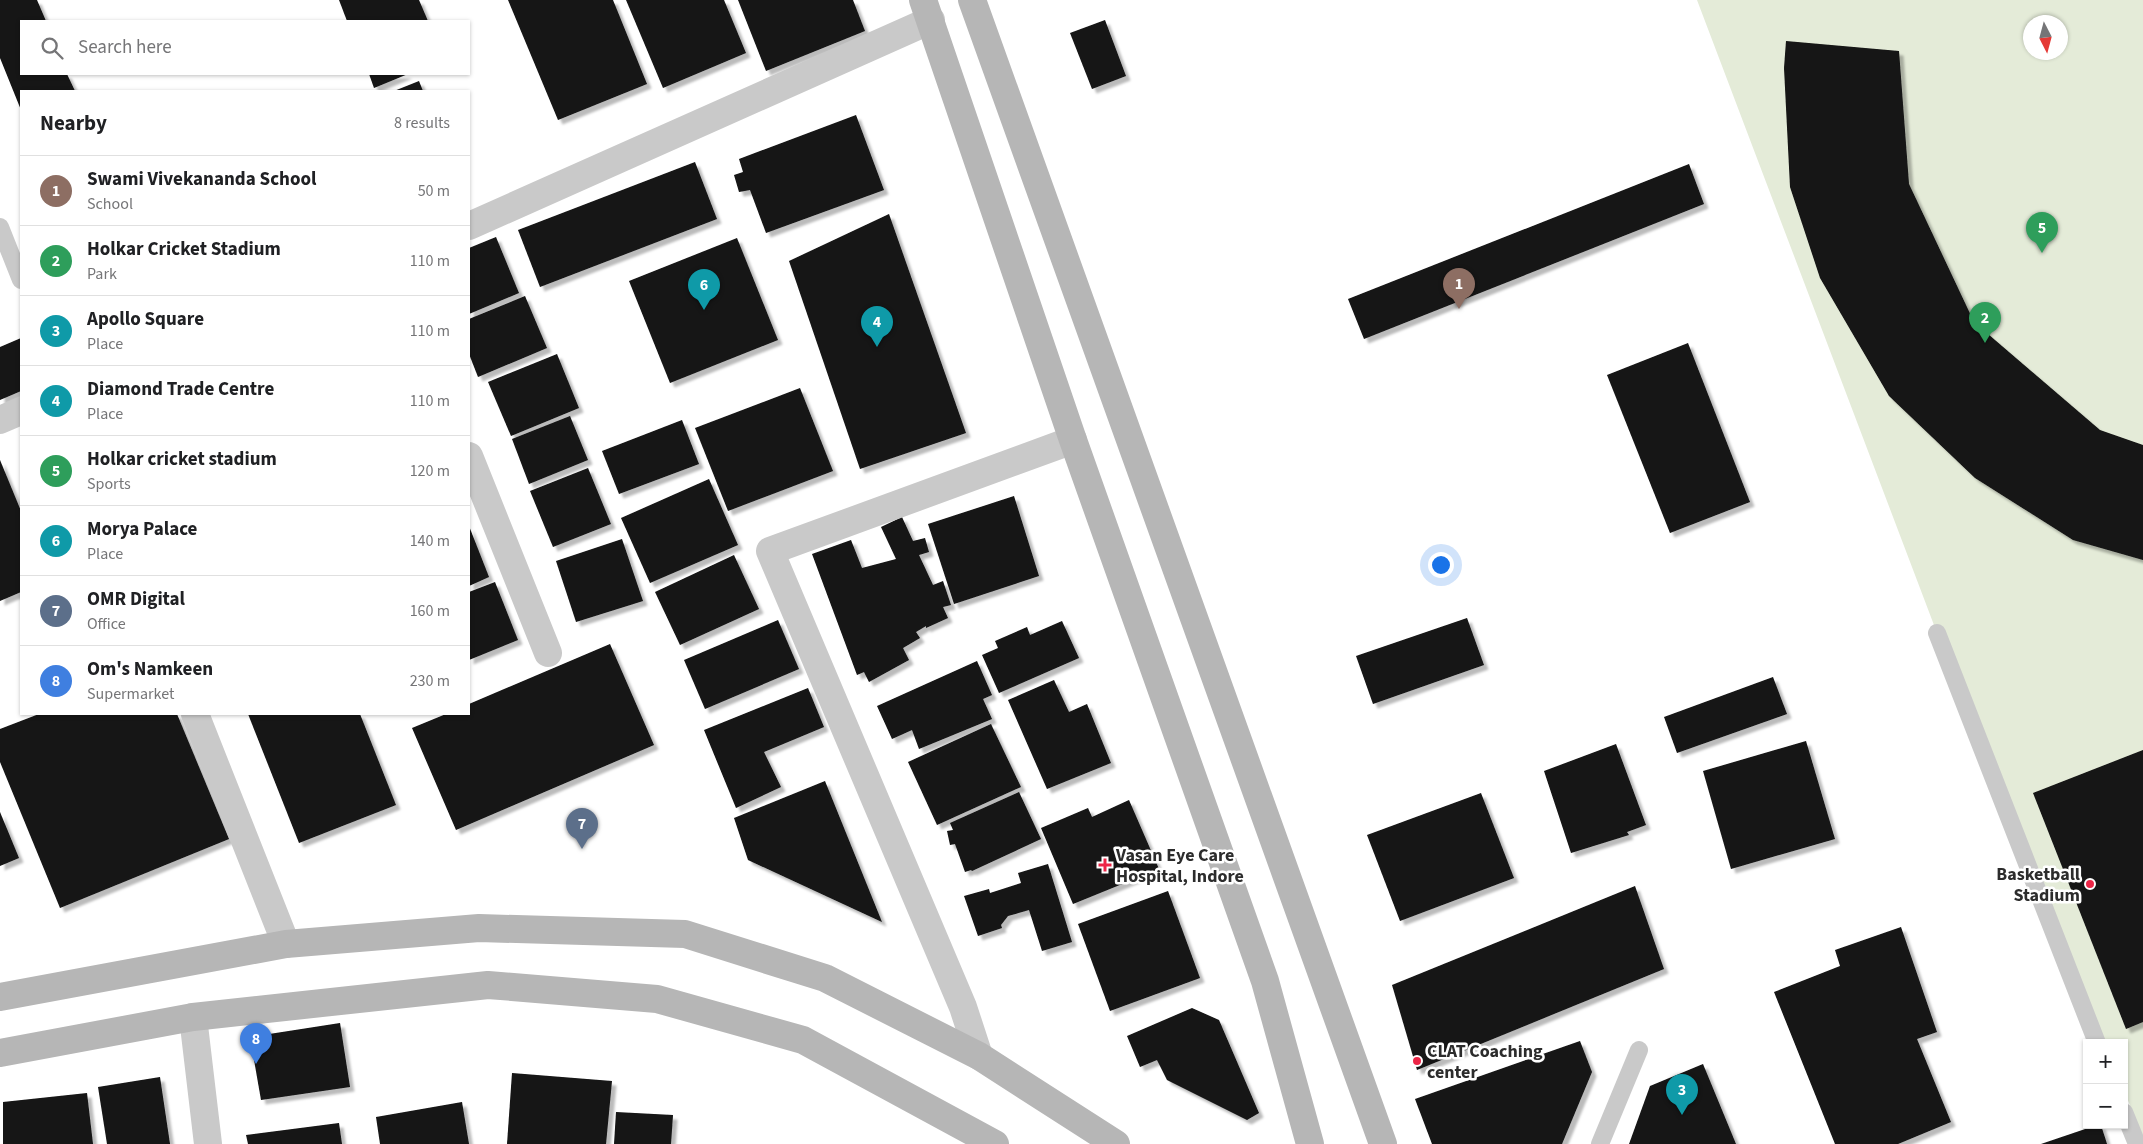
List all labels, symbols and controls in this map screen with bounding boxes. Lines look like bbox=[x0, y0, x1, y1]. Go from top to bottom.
north arrow bbox=[2023, 15, 2068, 60]
search box bbox=[20, 20, 470, 75]
icon: search bbox=[38, 34, 66, 62]
text: Search here bbox=[78, 34, 172, 61]
text: Nearby bbox=[40, 108, 107, 138]
text: 8 results bbox=[394, 112, 450, 134]
text: Swami Vivekananda School bbox=[87, 166, 316, 193]
text: 1 bbox=[52, 180, 60, 202]
text: 50 m bbox=[418, 180, 450, 202]
text: School bbox=[87, 193, 133, 215]
pin: 5 bbox=[2026, 212, 2058, 253]
text: Holkar Cricket Stadium bbox=[87, 236, 281, 263]
text: 2 bbox=[52, 250, 60, 272]
text: 110 m bbox=[410, 250, 450, 272]
text: Park bbox=[87, 263, 117, 285]
pin: 1 bbox=[1443, 268, 1475, 309]
pin: 6 bbox=[688, 269, 720, 310]
pin: 2 bbox=[1969, 302, 2001, 343]
text: Apollo Square bbox=[87, 306, 204, 333]
pin: 4 bbox=[861, 306, 893, 347]
text: 3 bbox=[52, 320, 60, 342]
text: 110 m bbox=[410, 320, 450, 342]
text: Place bbox=[87, 333, 123, 355]
text: Diamond Trade Centre bbox=[87, 376, 274, 403]
text: 4 bbox=[52, 390, 60, 412]
text: 110 m bbox=[410, 390, 450, 412]
text: Place bbox=[87, 403, 123, 425]
text: Holkar cricket stadium bbox=[87, 446, 277, 473]
text: 5 bbox=[52, 460, 60, 482]
text: 120 m bbox=[410, 460, 450, 482]
text: Sports bbox=[87, 473, 131, 495]
text: Morya Palace bbox=[87, 516, 197, 543]
text: 6 bbox=[52, 530, 60, 552]
text: 140 m bbox=[410, 530, 450, 552]
text: Place bbox=[87, 543, 123, 565]
your location bbox=[1428, 552, 1454, 578]
text: OMR Digital bbox=[87, 586, 185, 613]
text: 7 bbox=[52, 600, 60, 622]
text: 160 m bbox=[410, 600, 450, 622]
text: Office bbox=[87, 613, 126, 635]
text: Om's Namkeen bbox=[87, 656, 213, 683]
text: 8 bbox=[52, 670, 60, 692]
text: 230 m bbox=[410, 670, 450, 692]
text: Supermarket bbox=[87, 683, 174, 705]
pin: 7 bbox=[566, 808, 598, 849]
place label: Vasan Eye Care Hospital, Indore bbox=[1115, 843, 1244, 889]
marker: Vasan Eye Care Hospital, Indore bbox=[1098, 858, 1112, 872]
place label: Basketball Stadium bbox=[1996, 862, 2080, 908]
marker: Basketball Stadium bbox=[2084, 878, 2096, 890]
pin: 8 bbox=[240, 1023, 272, 1064]
place label: CLAT Coaching center bbox=[1427, 1039, 1543, 1085]
map controls bbox=[2083, 1039, 2128, 1129]
button: + bbox=[2083, 1039, 2128, 1084]
marker: CLAT Coaching center bbox=[1411, 1055, 1423, 1067]
pin: 3 bbox=[1666, 1074, 1698, 1115]
button: − bbox=[2083, 1084, 2128, 1129]

